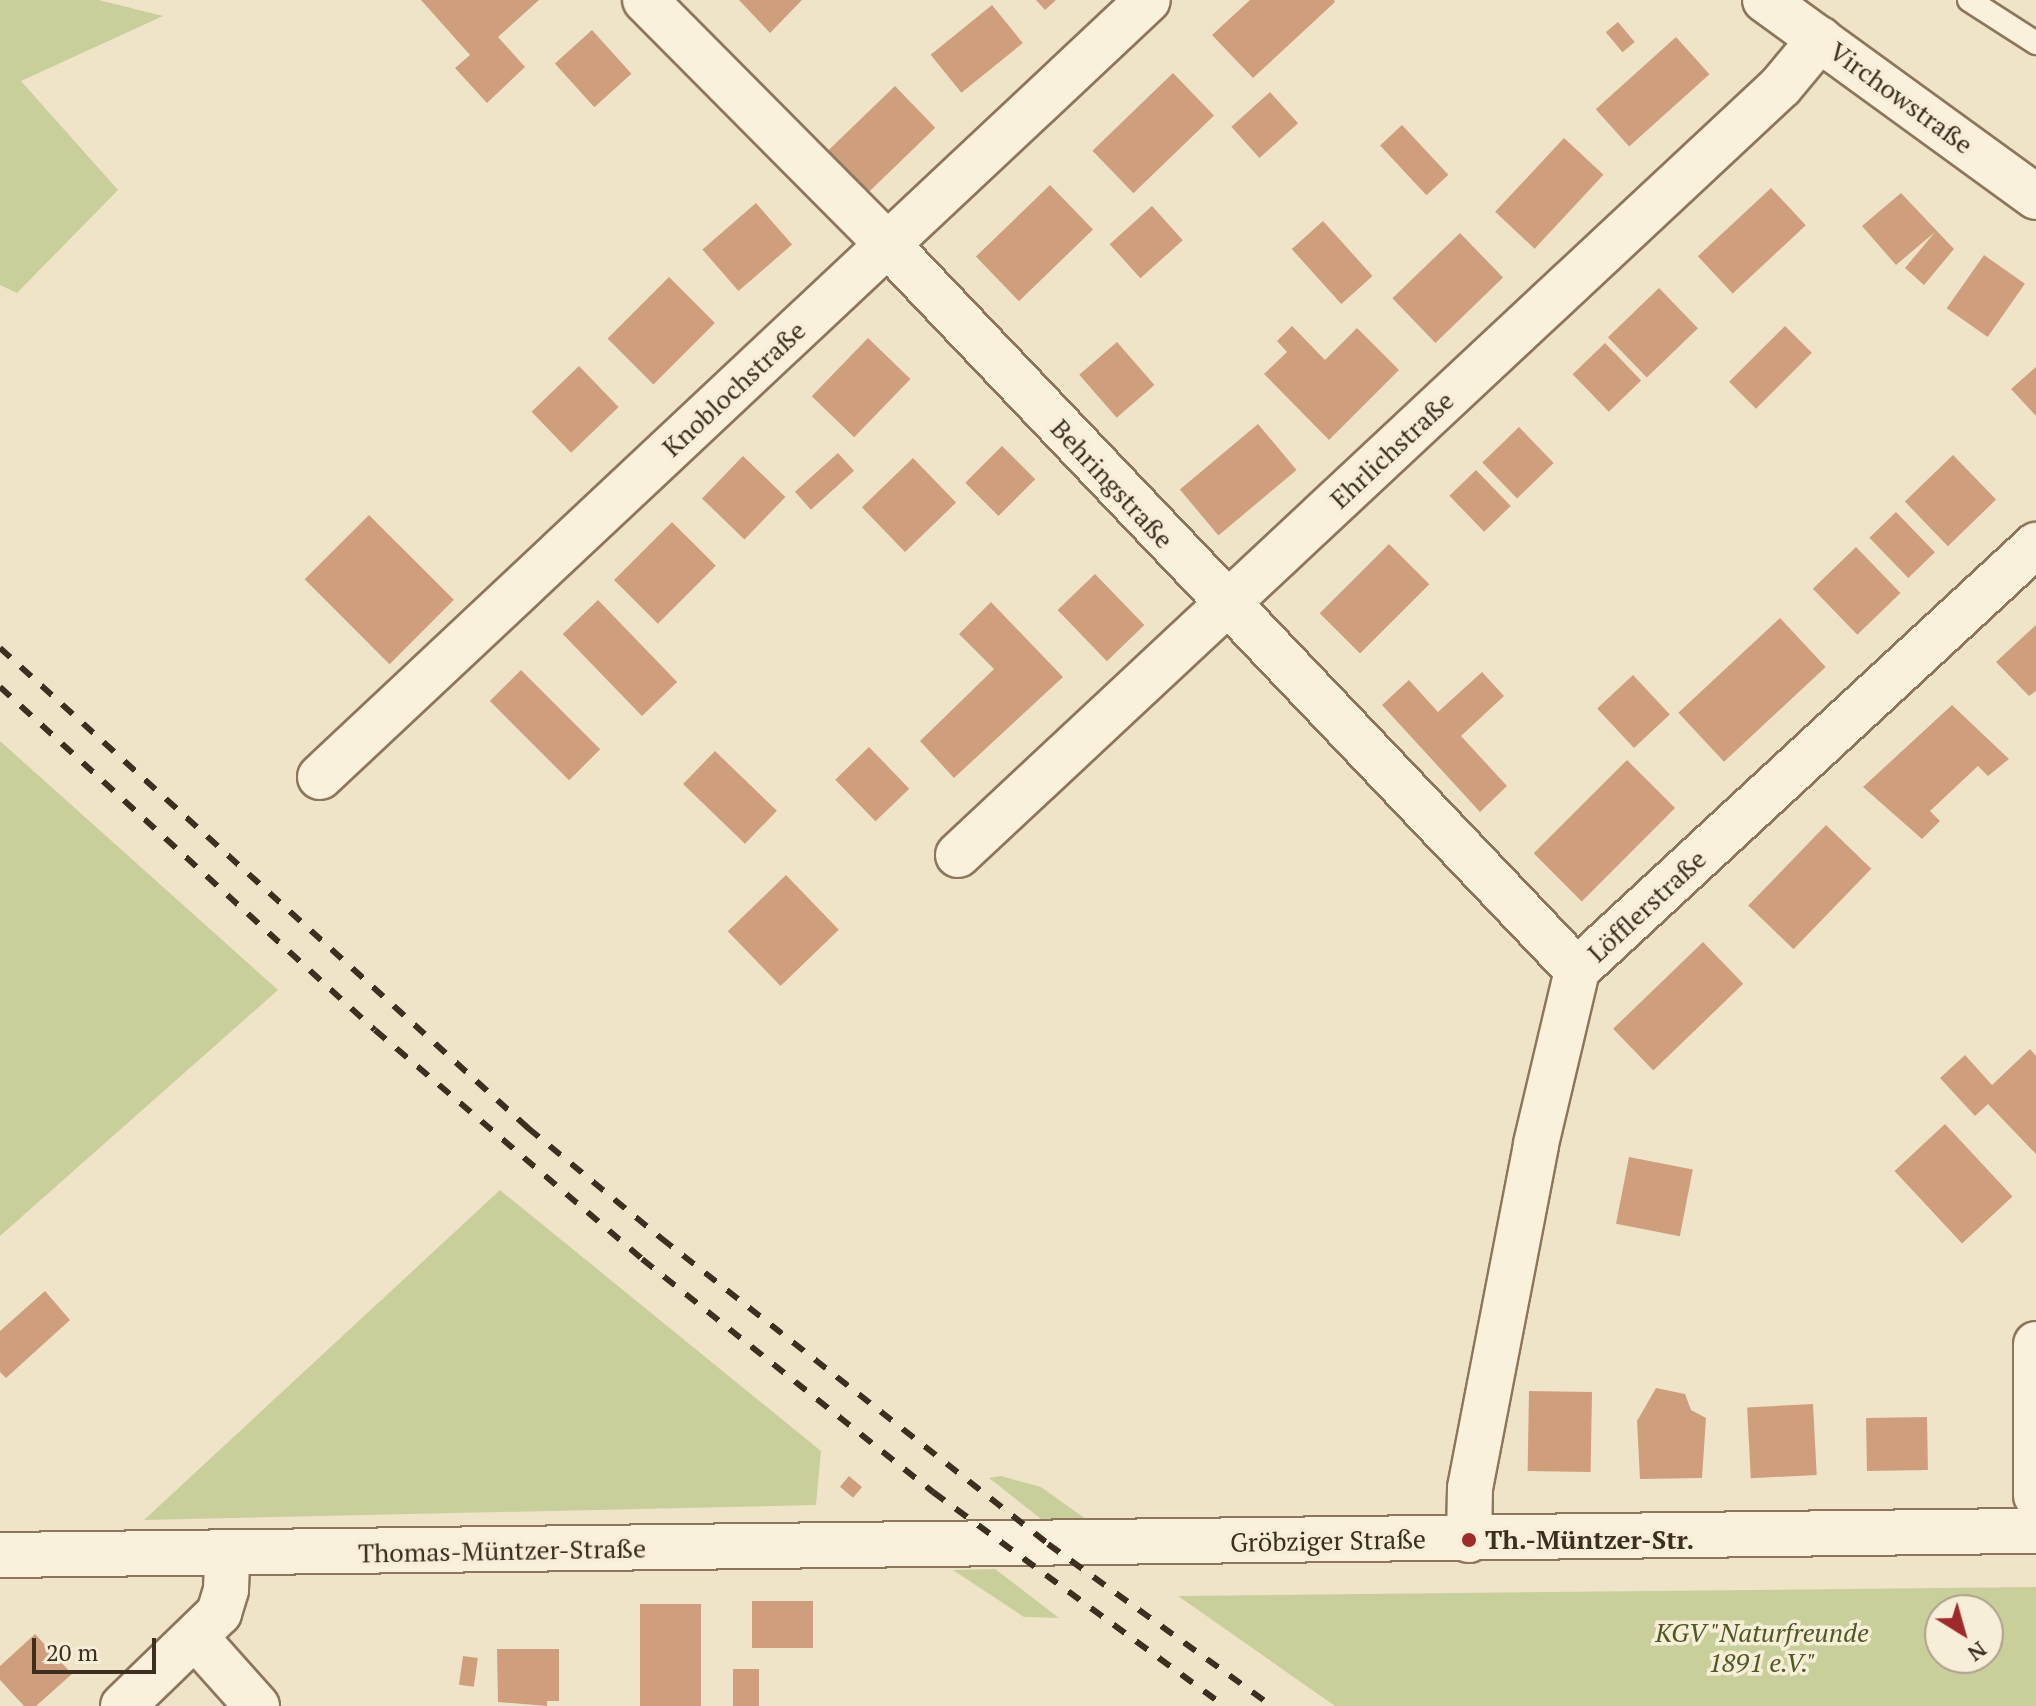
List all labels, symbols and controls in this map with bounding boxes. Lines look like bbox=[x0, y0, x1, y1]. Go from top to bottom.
street label: Virchowstraße bbox=[1823, 36, 1979, 160]
street label: Knoblochstraße bbox=[656, 315, 812, 463]
street label: Ehrlichstraße bbox=[1324, 385, 1460, 515]
street label: Behringstraße bbox=[1044, 413, 1180, 555]
street label: Löfflerstraße bbox=[1581, 843, 1713, 969]
street label: Gröbziger Straße bbox=[1230, 1524, 1426, 1558]
place label: Th.-Müntzer-Str. bbox=[1485, 1524, 1694, 1556]
marker: Th.-Müntzer-Str. bbox=[1460, 1531, 1478, 1549]
street label: Thomas-Müntzer-Straße bbox=[358, 1533, 646, 1569]
north arrow bbox=[1924, 1594, 2004, 1674]
park label: KGV "Naturfreunde 1891 e.V." bbox=[1654, 1617, 1870, 1678]
scale bar bbox=[36, 1622, 160, 1672]
text: N bbox=[1962, 1635, 1993, 1669]
text: 20 m bbox=[46, 1636, 98, 1668]

